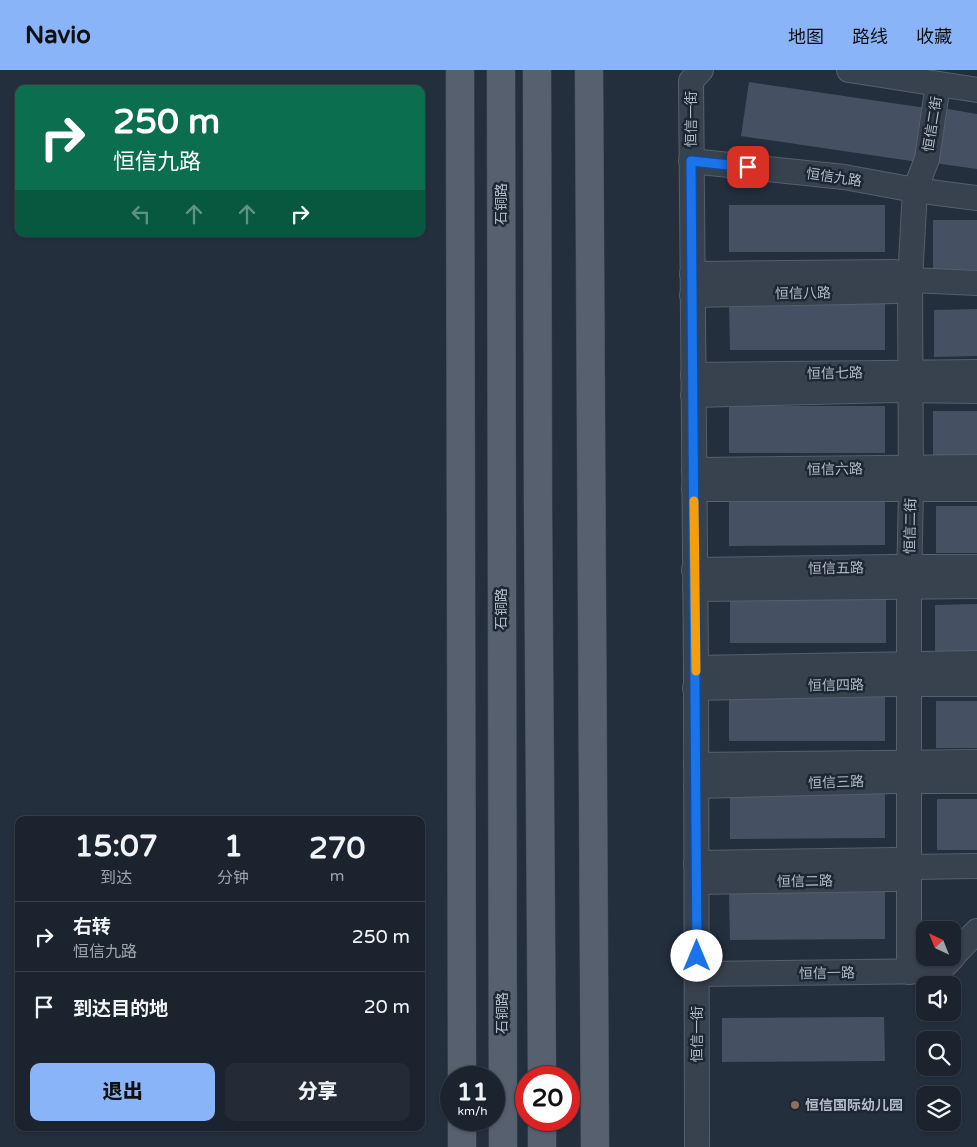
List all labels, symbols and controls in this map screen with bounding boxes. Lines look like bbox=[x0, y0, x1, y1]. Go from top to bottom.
text: Navio bbox=[25, 21, 91, 50]
text: 地图 bbox=[788, 26, 824, 48]
text: 路线 bbox=[852, 26, 888, 48]
text: 收藏 bbox=[916, 26, 952, 48]
street label: 恒信一街 bbox=[683, 91, 700, 147]
street label: 恒信二街 bbox=[920, 95, 945, 153]
text: 250 m bbox=[113, 101, 220, 143]
icon: right bbox=[30, 105, 95, 170]
pin bbox=[727, 146, 769, 188]
text: 恒信九路 bbox=[113, 149, 201, 175]
icon: arrive bbox=[734, 153, 762, 181]
street label: 恒信九路 bbox=[805, 165, 863, 190]
street label: 石铜路 bbox=[493, 183, 510, 225]
icon: left bbox=[127, 200, 155, 228]
icon: ahead bbox=[180, 200, 208, 228]
icon: ahead bbox=[233, 200, 261, 228]
icon: right bbox=[286, 200, 314, 228]
street label: 恒信八路 bbox=[775, 285, 831, 302]
street label: 恒信七路 bbox=[807, 365, 863, 382]
street label: 恒信六路 bbox=[807, 461, 863, 478]
street label: 恒信二街 bbox=[902, 498, 919, 554]
street label: 恒信五路 bbox=[808, 560, 864, 577]
street label: 石铜路 bbox=[493, 588, 510, 630]
street label: 恒信四路 bbox=[808, 677, 864, 694]
street label: 恒信三路 bbox=[808, 773, 864, 792]
text: 15:07 bbox=[75, 828, 158, 865]
text: 1 bbox=[224, 828, 243, 865]
text: 270 bbox=[309, 830, 365, 867]
text: m bbox=[330, 866, 344, 886]
text: 到达 bbox=[100, 868, 132, 888]
text: 分钟 bbox=[217, 868, 249, 888]
street label: 恒信二路 bbox=[777, 873, 833, 890]
text: 右转 bbox=[73, 916, 111, 938]
north arrow bbox=[916, 921, 961, 966]
map controls bbox=[916, 921, 961, 1131]
icon: right bbox=[30, 923, 58, 951]
text: 250 m bbox=[352, 926, 410, 948]
position arrow bbox=[670, 929, 722, 981]
text: 恒信九路 bbox=[73, 942, 137, 962]
street label: 恒信一路 bbox=[799, 965, 855, 982]
button: sound bbox=[916, 976, 961, 1021]
street label: 石铜路 bbox=[494, 992, 511, 1034]
icon: arrive bbox=[30, 993, 58, 1021]
text: 20 m bbox=[364, 996, 410, 1018]
text: 到达目的地 bbox=[73, 998, 168, 1020]
street label: 恒信一街 bbox=[689, 1006, 706, 1062]
button: search bbox=[916, 1031, 961, 1076]
button: 退出 bbox=[30, 1063, 215, 1121]
button: 分享 bbox=[225, 1063, 410, 1121]
speed limit sign: 20 bbox=[515, 1066, 580, 1131]
text: 11 bbox=[457, 1077, 488, 1107]
button: layers bbox=[916, 1086, 961, 1131]
place label: 恒信国际幼儿园 bbox=[805, 1097, 903, 1114]
marker: 恒信国际幼儿园 bbox=[789, 1099, 801, 1111]
text: km/h bbox=[457, 1104, 488, 1118]

